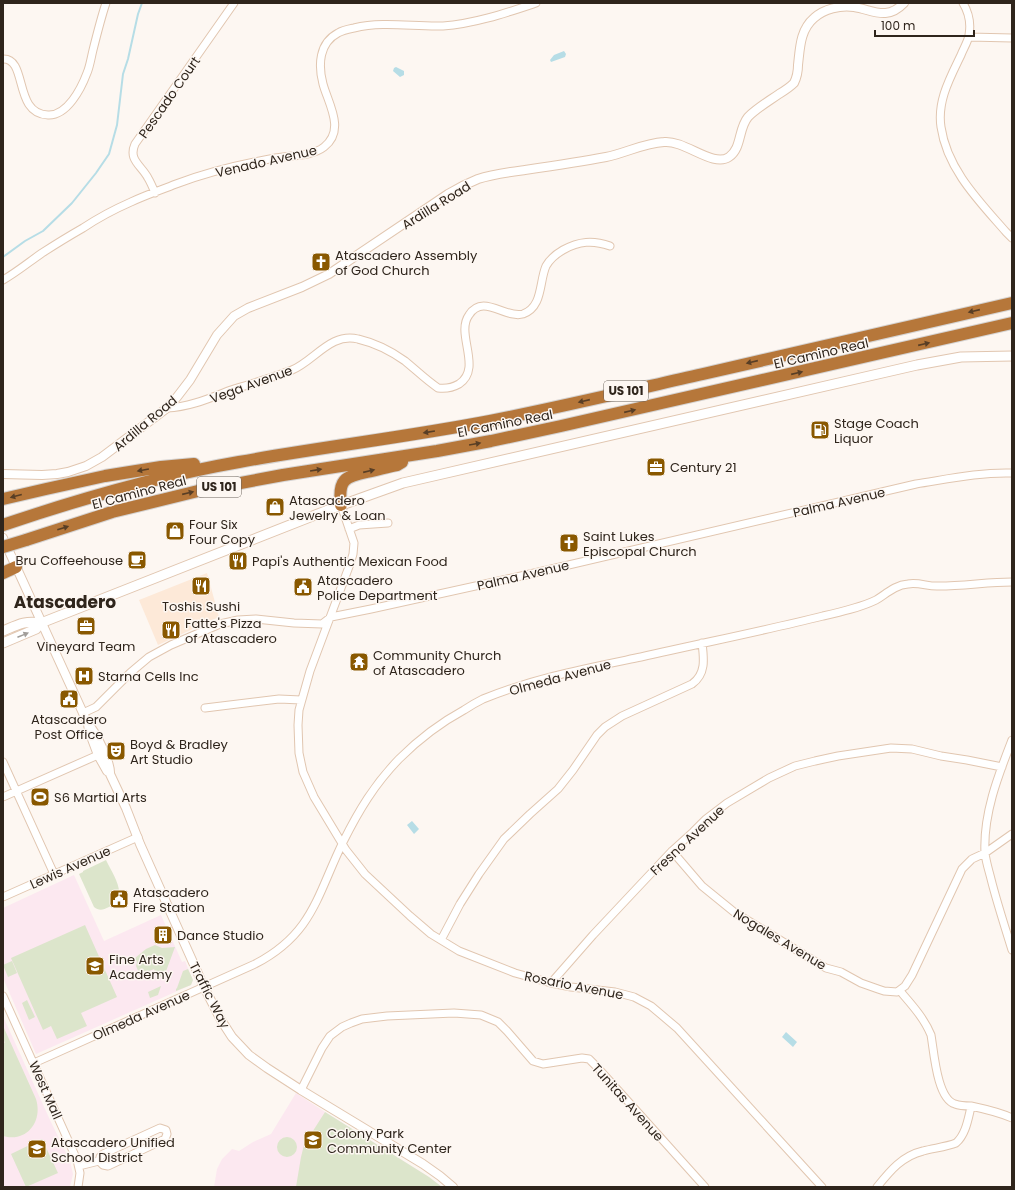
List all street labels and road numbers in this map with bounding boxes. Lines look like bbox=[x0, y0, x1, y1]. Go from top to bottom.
street label: Pescado Court bbox=[134, 52, 205, 142]
street label: Venado Avenue bbox=[214, 141, 319, 182]
street label: Ardilla Road bbox=[398, 177, 474, 234]
street label: El Camino Real bbox=[772, 333, 870, 374]
street label: Vega Avenue bbox=[207, 361, 295, 408]
road number: US 101 bbox=[604, 381, 648, 401]
street label: Ardilla Road bbox=[109, 391, 181, 456]
street label: El Camino Real bbox=[456, 405, 554, 442]
street label: El Camino Real bbox=[90, 471, 188, 514]
road number: US 101 bbox=[197, 477, 241, 497]
street label: Palma Avenue bbox=[791, 483, 887, 522]
street label: Palma Avenue bbox=[475, 556, 571, 595]
street label: Olmeda Avenue bbox=[507, 655, 613, 700]
street label: Fresno Avenue bbox=[646, 801, 729, 880]
street label: Lewis Avenue bbox=[27, 841, 114, 894]
street label: Nogales Avenue bbox=[730, 904, 830, 975]
street label: Traffic Way bbox=[185, 959, 235, 1032]
street label: Rosario Avenue bbox=[523, 967, 625, 1004]
street label: Olmeda Avenue bbox=[89, 985, 193, 1045]
street label: West Mall bbox=[24, 1058, 67, 1122]
street label: Tunitas Avenue bbox=[587, 1059, 668, 1146]

